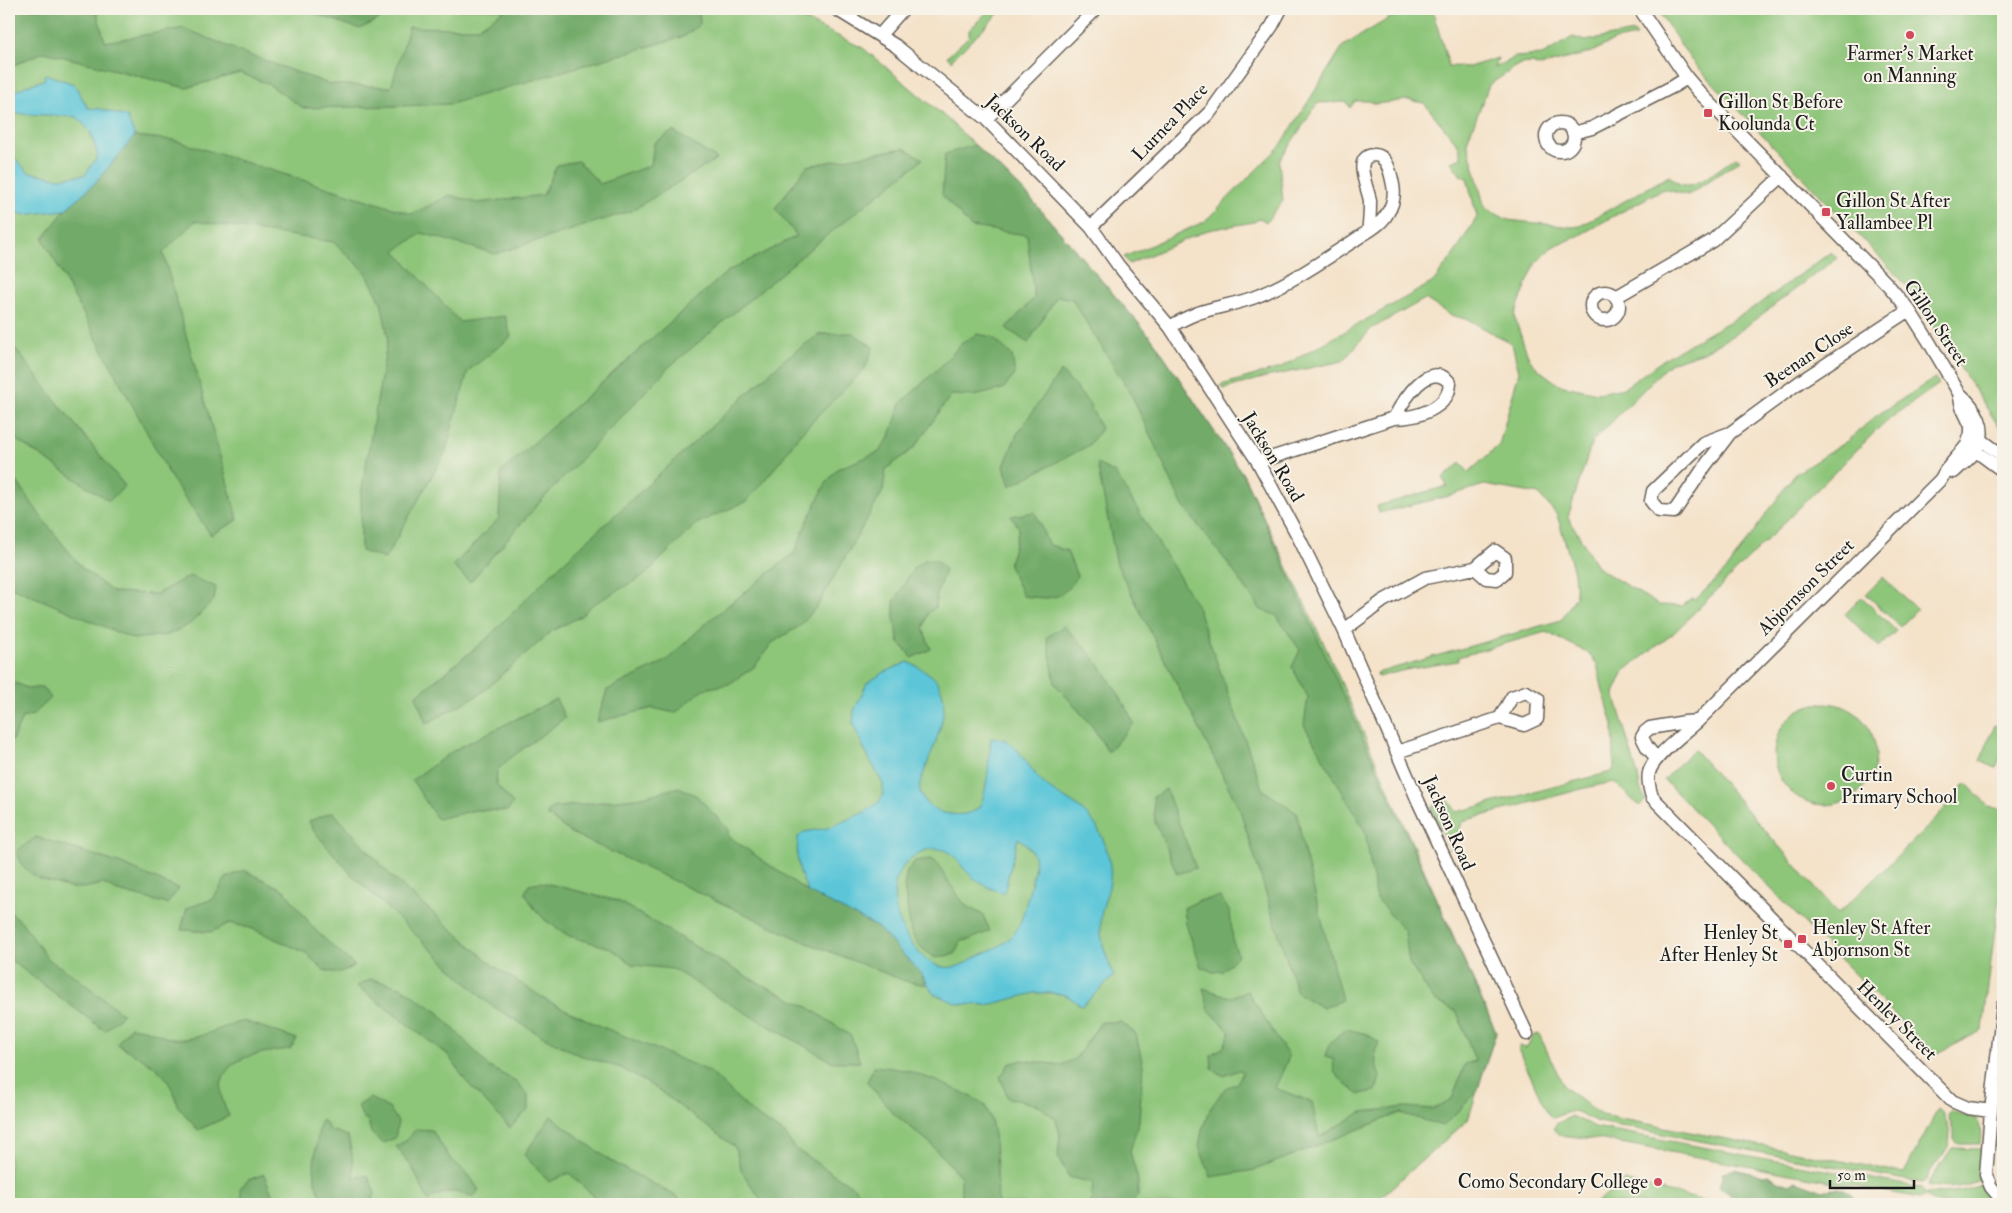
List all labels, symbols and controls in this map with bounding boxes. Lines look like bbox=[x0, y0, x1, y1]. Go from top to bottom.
marker: Farmer's Market on Manning bbox=[1904, 29, 1916, 41]
place label: Farmer's Market on Manning bbox=[1846, 42, 1974, 88]
street label: Lurnea Place bbox=[1127, 78, 1213, 166]
street label: Jackson Road bbox=[980, 89, 1070, 177]
place label: Gillon St Before Koolunda Ct bbox=[1718, 90, 1843, 136]
marker: Gillon St Before Koolunda Ct bbox=[1702, 107, 1714, 119]
place label: Gillon St After Yallambee Pl bbox=[1836, 189, 1950, 235]
marker: Gillon St After Yallambee Pl bbox=[1820, 206, 1832, 218]
street label: Gillon Street bbox=[1898, 275, 1974, 371]
street label: Beenan Close bbox=[1760, 316, 1858, 393]
street label: Jackson Road bbox=[1236, 407, 1310, 507]
street label: Abjornson Street bbox=[1752, 534, 1859, 641]
place label: Curtin Primary School bbox=[1841, 763, 1957, 809]
street label: Jackson Road bbox=[1417, 771, 1481, 875]
marker: Curtin Primary School bbox=[1825, 780, 1837, 792]
place label: Henley St After Abjornson St bbox=[1811, 916, 1930, 962]
place label: Henley St After Henley St bbox=[1659, 921, 1778, 967]
marker: Henley St After Abjornson St bbox=[1796, 933, 1808, 945]
marker: Henley St After Henley St bbox=[1782, 938, 1794, 950]
street label: Henley Street bbox=[1852, 975, 1942, 1065]
scale bar bbox=[1830, 1158, 1913, 1190]
text: 50 m bbox=[1837, 1166, 1866, 1185]
place label: Como Secondary College bbox=[1458, 1170, 1648, 1194]
marker: Como Secondary College bbox=[1652, 1176, 1664, 1188]

